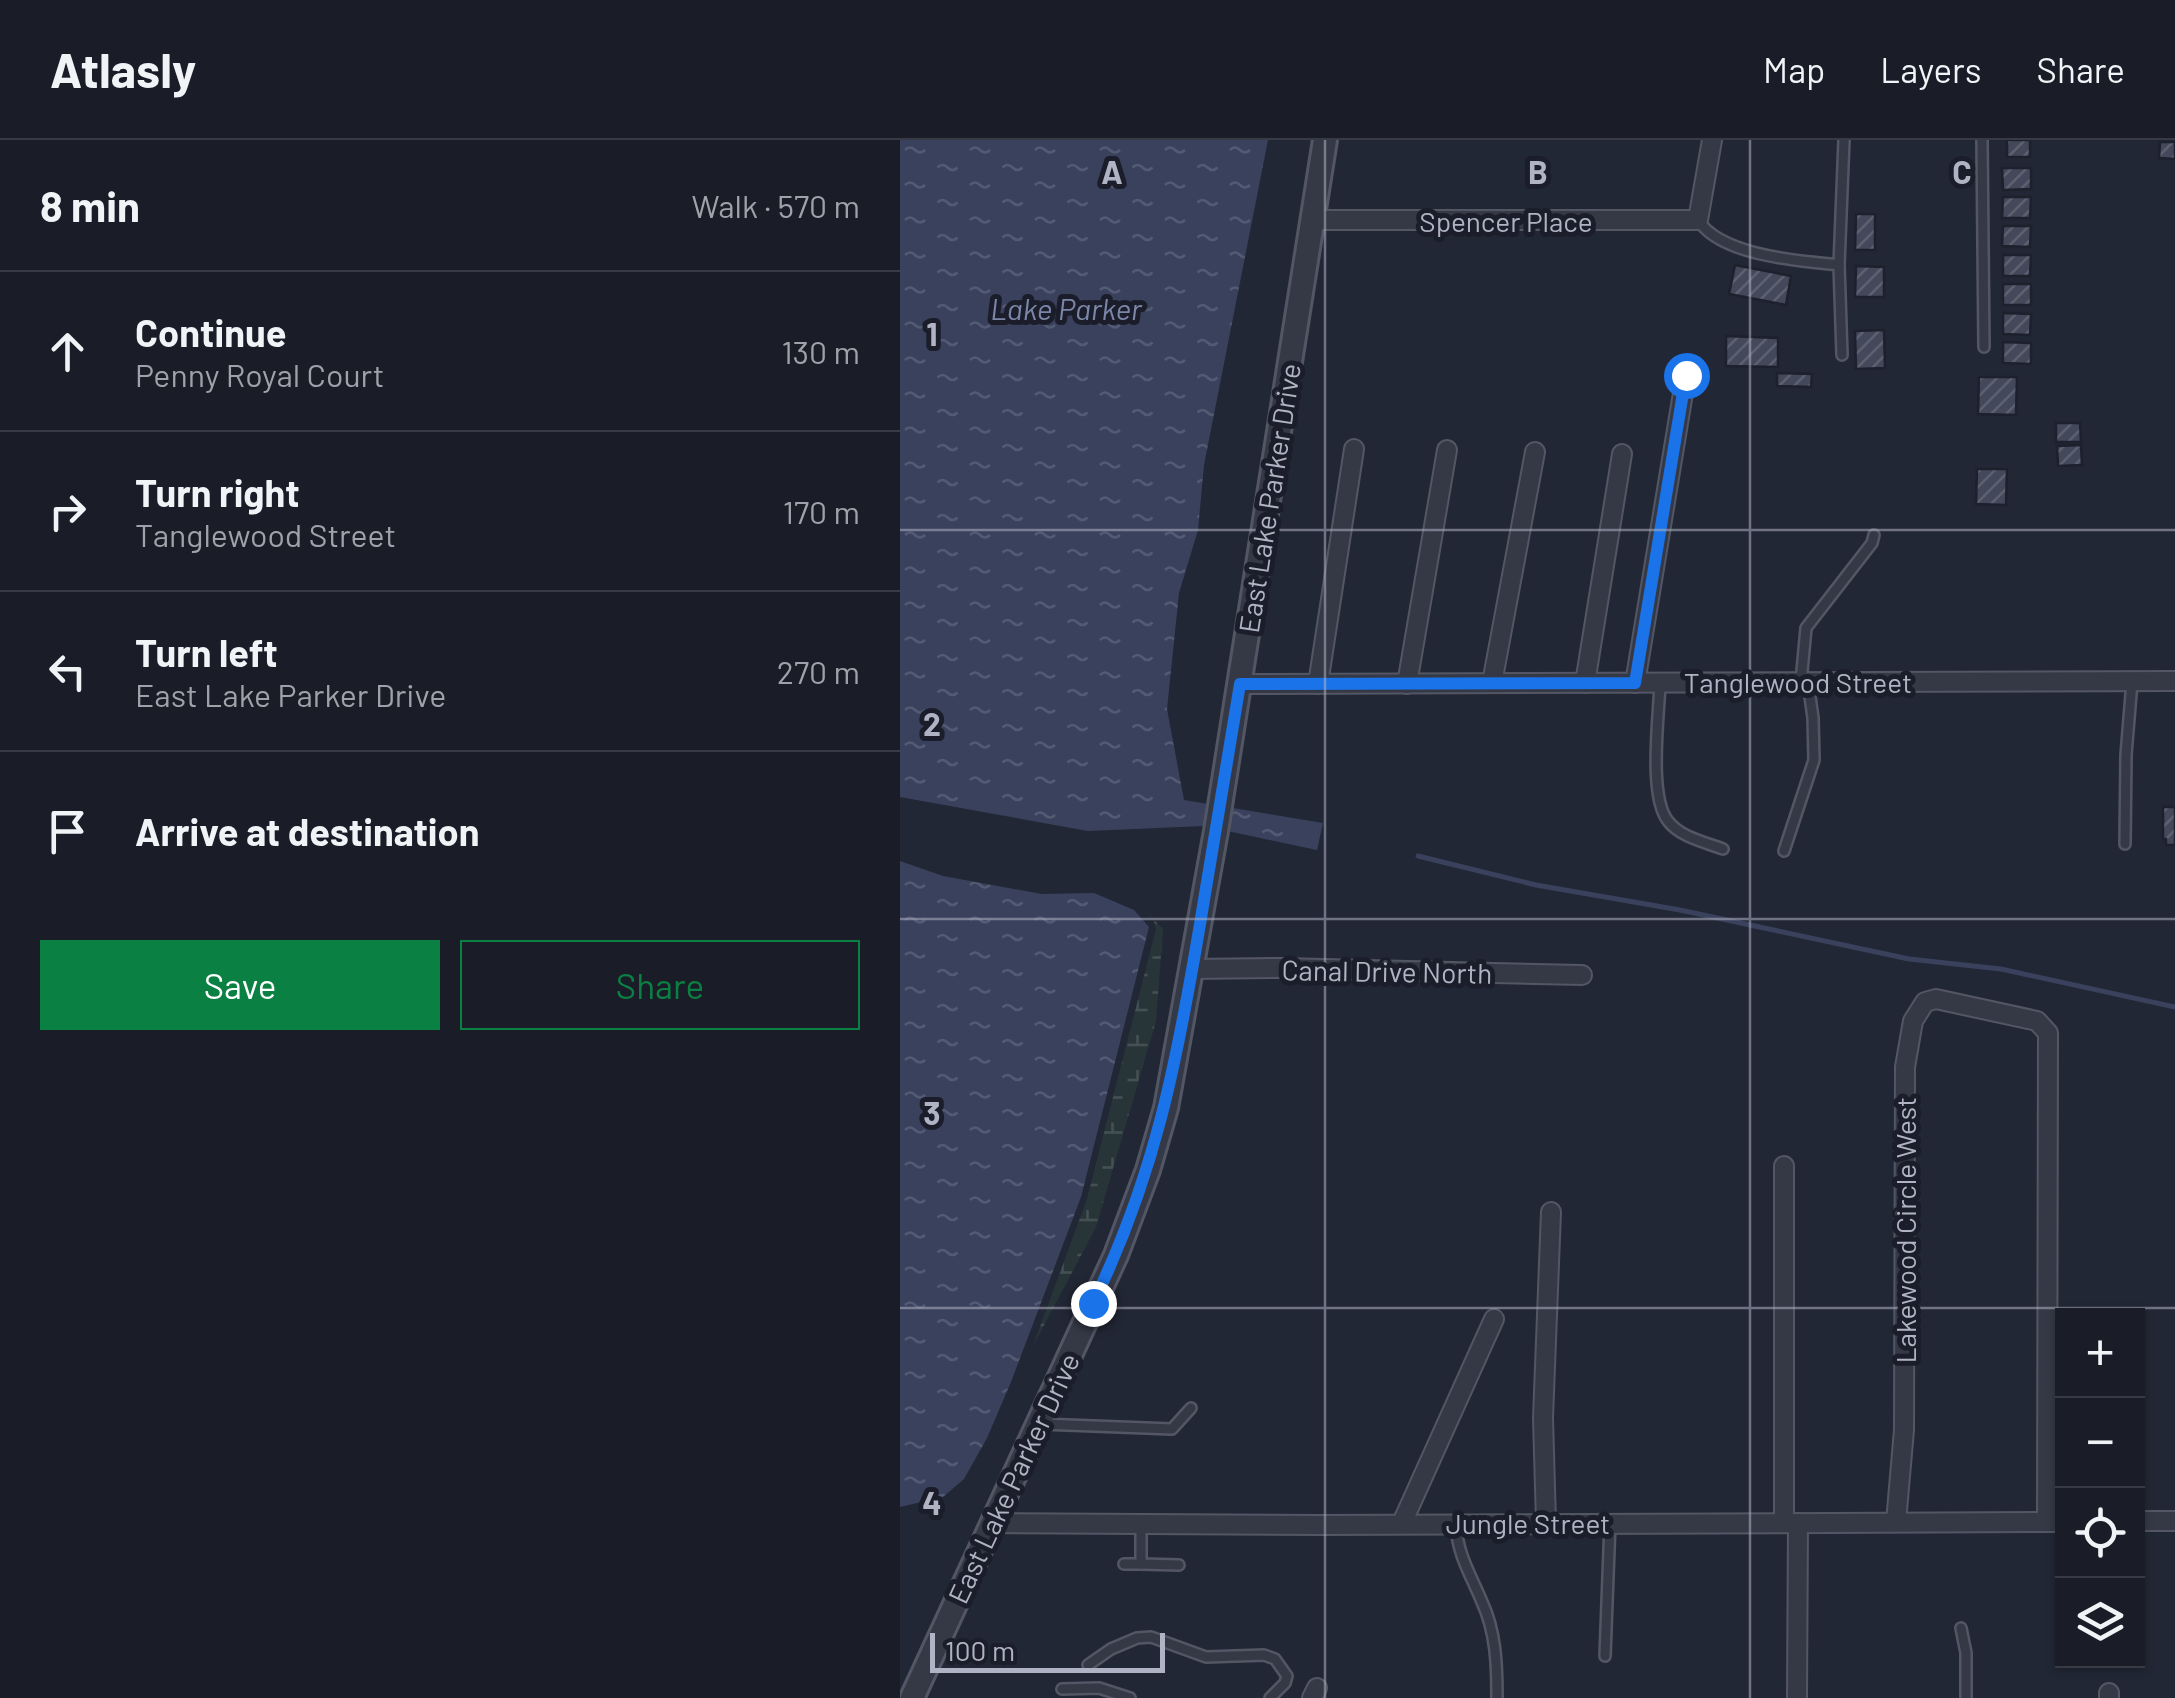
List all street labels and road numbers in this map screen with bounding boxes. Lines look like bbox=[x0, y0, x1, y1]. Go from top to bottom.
street label: Spencer Place bbox=[1419, 204, 1593, 238]
street label: East Lake Parker Drive bbox=[1231, 361, 1307, 635]
street label: Tanglewood Street bbox=[1684, 665, 1912, 699]
street label: Canal Drive North bbox=[1281, 952, 1493, 990]
street label: Lakewood Circle West bbox=[1888, 1097, 1922, 1363]
street label: East Lake Parker Drive bbox=[940, 1347, 1086, 1609]
street label: Jungle Street bbox=[1446, 1506, 1610, 1540]

